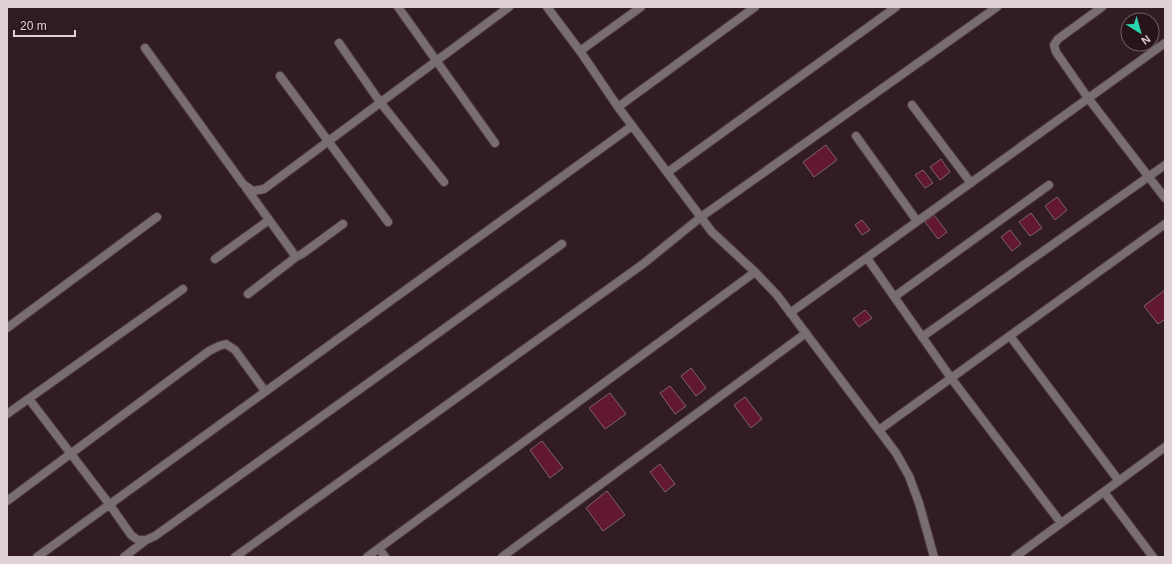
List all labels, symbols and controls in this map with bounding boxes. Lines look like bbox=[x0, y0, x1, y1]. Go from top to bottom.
scale bar bbox=[14, 12, 75, 38]
north arrow bbox=[1120, 12, 1160, 52]
text: 20 m bbox=[20, 19, 47, 33]
text: N bbox=[1139, 33, 1153, 47]

